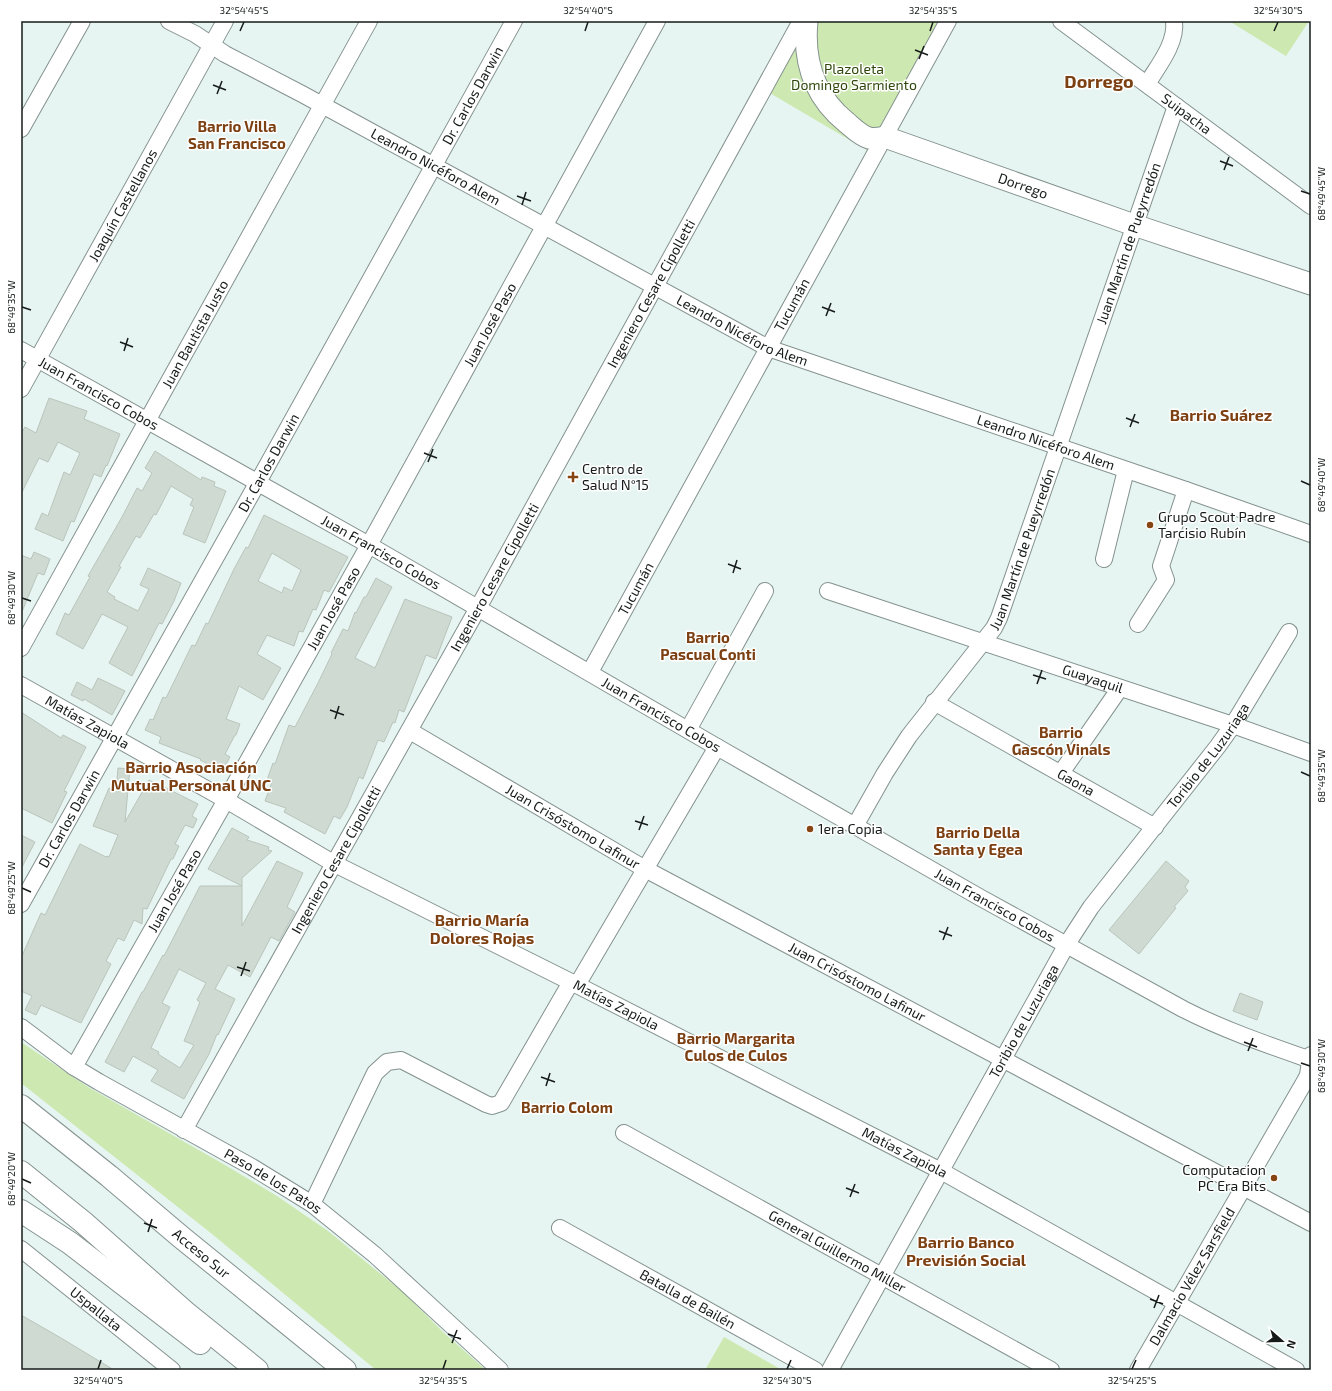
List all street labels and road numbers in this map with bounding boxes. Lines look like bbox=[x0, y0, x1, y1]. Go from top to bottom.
street label: Dr. Carlos Darwin bbox=[438, 43, 506, 148]
street label: Suipacha bbox=[1158, 89, 1215, 137]
street label: Leandro Nicéforo Alem bbox=[368, 124, 503, 208]
street label: Joaquín Castellanos bbox=[84, 146, 160, 264]
street label: Juan Martín de Pueyrredón bbox=[1092, 160, 1164, 326]
street label: Dorrego bbox=[996, 169, 1050, 202]
street label: Ingeniero Cesare Cipolletti bbox=[603, 216, 698, 370]
street label: Tucumán bbox=[770, 275, 813, 334]
street label: Juan Bautista Justo bbox=[158, 277, 232, 391]
street label: Juan José Paso bbox=[460, 280, 520, 369]
street label: Leandro Nicéforo Alem bbox=[674, 291, 810, 369]
street label: Juan Francisco Cobos bbox=[36, 353, 162, 433]
street label: Dr. Carlos Darwin bbox=[234, 410, 302, 515]
street label: Leandro Nicéforo Alem bbox=[975, 411, 1117, 473]
street label: Juan Martín de Pueyrredón bbox=[985, 466, 1058, 633]
street label: Ingeniero Cesare Cipolletti bbox=[446, 500, 542, 654]
street label: Juan Francisco Cobos bbox=[319, 511, 444, 593]
street label: Tucumán bbox=[614, 559, 657, 618]
street label: Juan José Paso bbox=[303, 563, 363, 653]
street label: Guayaquil bbox=[1060, 660, 1126, 696]
street label: Juan Francisco Cobos bbox=[599, 673, 724, 755]
street label: Matías Zapiola bbox=[42, 691, 133, 752]
street label: Toribio de Luzuriaga bbox=[1163, 700, 1252, 812]
street label: Gaona bbox=[1054, 765, 1098, 799]
street label: Dr. Carlos Darwin bbox=[34, 766, 103, 870]
street label: Juan Crisóstomo Lafinur bbox=[503, 780, 644, 872]
street label: Ingeniero Cesare Cipolletti bbox=[287, 783, 384, 936]
street label: Juan José Paso bbox=[144, 846, 204, 935]
street label: Juan Francisco Cobos bbox=[932, 864, 1058, 945]
street label: Juan Crisóstomo Lafinur bbox=[786, 938, 929, 1025]
street label: Toribio de Luzuriaga bbox=[985, 961, 1062, 1081]
street label: Matías Zapiola bbox=[571, 976, 662, 1033]
street label: Matías Zapiola bbox=[859, 1123, 951, 1181]
street label: Paso de los Patos bbox=[222, 1144, 326, 1217]
street label: Dalmacio Vélez Sarsfield bbox=[1145, 1204, 1238, 1348]
street label: General Guillermo Miller bbox=[766, 1206, 910, 1296]
street label: Acceso Sur bbox=[169, 1225, 234, 1282]
street label: Batalla de Bailén bbox=[637, 1265, 739, 1332]
street label: Uspallata bbox=[67, 1283, 125, 1334]

